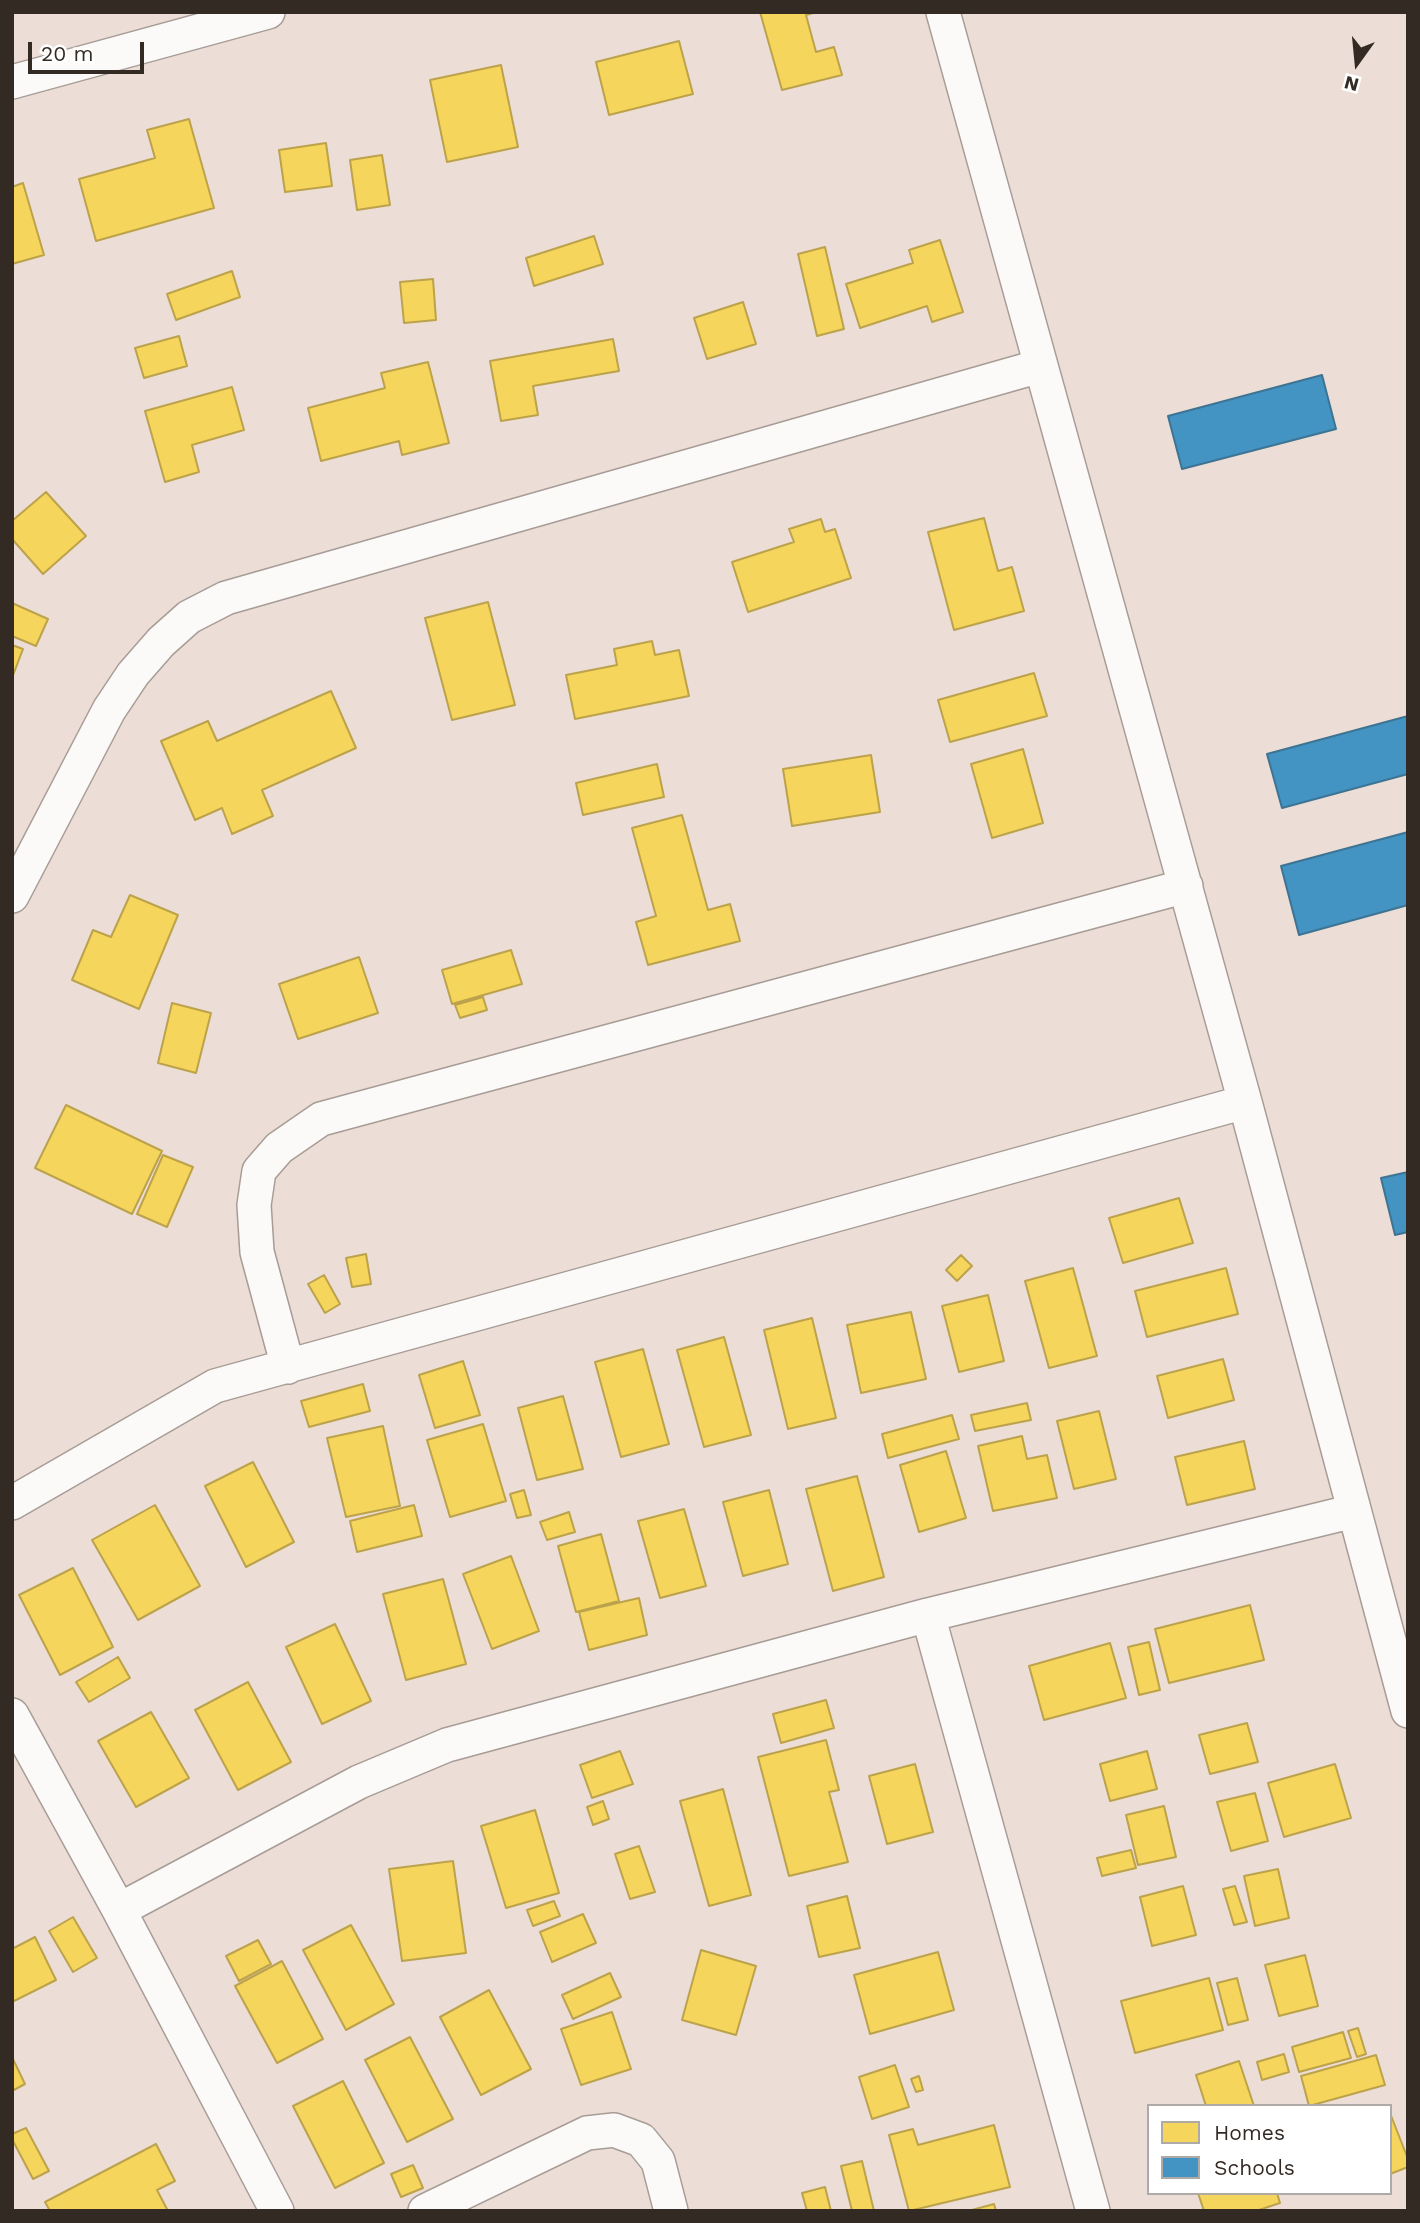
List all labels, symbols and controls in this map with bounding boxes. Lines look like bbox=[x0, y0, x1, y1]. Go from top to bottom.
scale bar bbox=[32, 28, 147, 72]
north arrow bbox=[1322, 28, 1392, 98]
text: 20 m bbox=[41, 41, 93, 66]
text: N bbox=[1342, 71, 1361, 97]
legend bbox=[1147, 2104, 1392, 2195]
text: Homes bbox=[1214, 2120, 1285, 2145]
text: Schools bbox=[1214, 2155, 1295, 2180]

